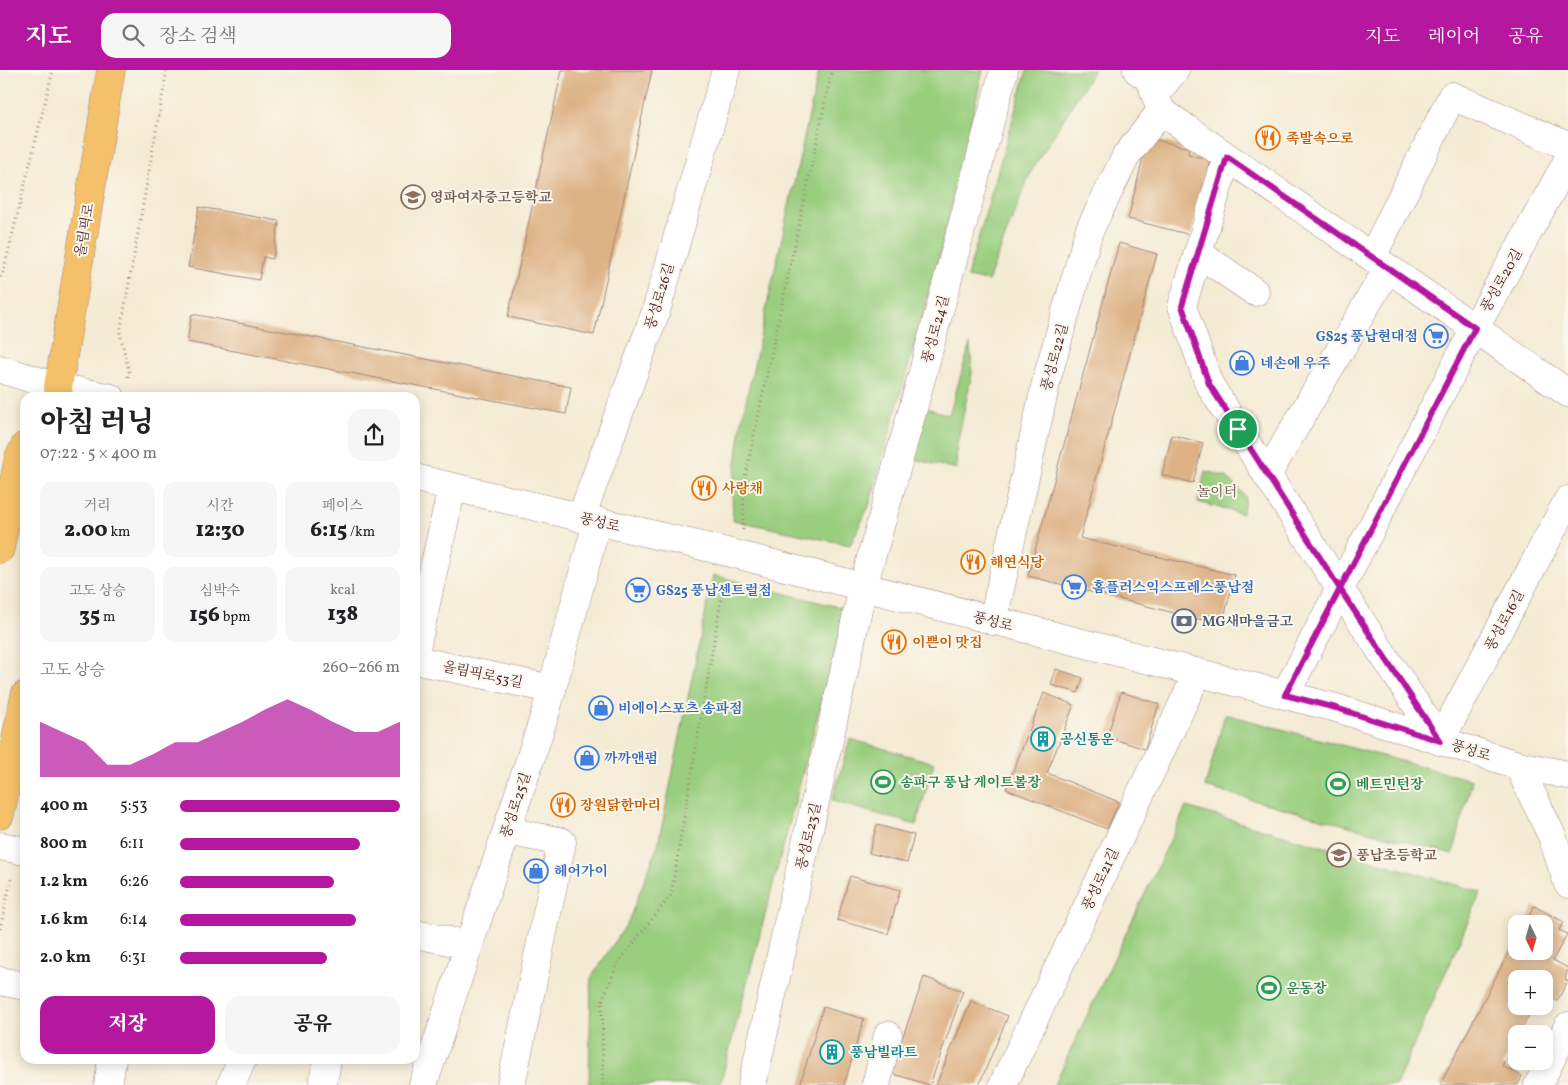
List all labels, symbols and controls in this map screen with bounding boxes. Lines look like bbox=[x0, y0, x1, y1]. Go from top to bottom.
search box bbox=[101, 13, 451, 58]
text: 지도 bbox=[25, 21, 71, 55]
icon: search bbox=[119, 21, 147, 49]
text: 장소 검색 bbox=[159, 24, 237, 50]
text: 지도 bbox=[1365, 25, 1400, 50]
text: 레이어 bbox=[1428, 25, 1480, 50]
text: 공유 bbox=[1508, 25, 1543, 50]
restaurant icon: 족발속으로 bbox=[1255, 125, 1281, 151]
place label: 족발속으로 bbox=[1286, 130, 1354, 149]
school or university icon: 영파여자중고등학교 bbox=[400, 184, 426, 210]
place label: 영파여자중고등학교 bbox=[430, 189, 552, 208]
street label: 올림픽로 bbox=[71, 202, 100, 259]
street label: 풍성로20길 bbox=[1477, 246, 1528, 316]
street label: 풍성로26길 bbox=[641, 261, 680, 332]
street label: 풍성로24길 bbox=[918, 293, 955, 365]
street label: 풍성로22길 bbox=[1037, 322, 1074, 393]
supermarket icon: GS25 풍납현대점 bbox=[1423, 323, 1449, 349]
place label: GS25 풍납현대점 bbox=[1316, 328, 1418, 347]
shop icon: 네손에 우주 bbox=[1229, 350, 1255, 376]
place label: 네손에 우주 bbox=[1260, 355, 1331, 374]
text: 아침 러닝 bbox=[40, 404, 154, 443]
pin bbox=[1217, 408, 1259, 450]
button: share bbox=[348, 409, 400, 461]
icon: arrive bbox=[1224, 415, 1252, 443]
text: 07:22 · 5 × 400 m bbox=[40, 443, 157, 465]
restaurant icon: 사랑채 bbox=[691, 475, 717, 501]
place label: 사랑채 bbox=[722, 480, 763, 499]
park label: 놀이터 bbox=[1197, 483, 1237, 502]
text: 거리 bbox=[84, 497, 111, 516]
text: 시간 bbox=[206, 497, 234, 516]
text: 페이스 bbox=[322, 497, 363, 516]
street label: 풍성로 bbox=[578, 510, 622, 537]
text: 2.00 bbox=[64, 516, 108, 545]
text: 12:30 bbox=[195, 516, 245, 545]
text: 6:15 bbox=[310, 516, 347, 545]
text: km bbox=[108, 523, 130, 542]
text: /km bbox=[347, 523, 375, 542]
restaurant icon: 해연식당 bbox=[960, 549, 986, 575]
place label: 해연식당 bbox=[990, 554, 1045, 573]
supermarket icon: 홈플러스익스프레스풍납점 bbox=[1061, 574, 1087, 600]
supermarket icon: GS25 풍납센트럴점 bbox=[625, 577, 651, 603]
place label: 홈플러스익스프레스풍납점 bbox=[1092, 579, 1254, 598]
text: kcal bbox=[330, 581, 355, 600]
text: 고도 상승 bbox=[69, 582, 126, 601]
text: 심박수 bbox=[200, 582, 240, 601]
place label: GS25 풍납센트럴점 bbox=[656, 582, 772, 601]
street label: 풍성로16길 bbox=[1481, 587, 1529, 655]
text: 138 bbox=[327, 600, 358, 629]
text: 35 bbox=[79, 601, 100, 630]
text: 156 bbox=[189, 601, 220, 630]
text: m bbox=[100, 608, 115, 627]
text: bpm bbox=[220, 608, 251, 627]
street label: 풍성로 bbox=[971, 608, 1015, 637]
bank icon: MG새마을금고 bbox=[1171, 608, 1197, 634]
place label: MG새마을금고 bbox=[1202, 613, 1293, 632]
restaurant icon: 이쁜이 맛집 bbox=[881, 629, 907, 655]
place label: 이쁜이 맛집 bbox=[912, 634, 982, 653]
text: 260–266 m bbox=[322, 657, 400, 679]
street label: 올림픽로53길 bbox=[441, 658, 525, 693]
text: 고도 상승 bbox=[40, 660, 105, 682]
shop icon: 비에이스포츠 송파점 bbox=[588, 695, 614, 721]
place label: 비에이스포츠 송파점 bbox=[618, 700, 743, 719]
building icon: 공신통운 bbox=[1030, 726, 1056, 752]
place label: 공신통운 bbox=[1060, 731, 1115, 750]
street label: 풍성로 bbox=[1448, 736, 1493, 767]
shop icon: 까까앤펌 bbox=[574, 745, 600, 771]
place label: 까까앤펌 bbox=[604, 750, 658, 769]
sports icon: 송파구 풍납 게이트볼장 bbox=[870, 769, 896, 795]
street label: 풍성로25길 bbox=[497, 770, 536, 841]
sports icon: 베트민턴장 bbox=[1325, 771, 1351, 797]
place label: 송파구 풍납 게이트볼장 bbox=[900, 774, 1041, 793]
place label: 베트민턴장 bbox=[1356, 776, 1424, 795]
restaurant icon: 장원닭한마리 bbox=[550, 792, 576, 818]
text: 400 m bbox=[40, 795, 88, 817]
text: 5:53 bbox=[120, 795, 147, 817]
place label: 장원닭한마리 bbox=[580, 797, 661, 816]
street label: 풍성로23길 bbox=[793, 801, 826, 872]
text: 800 m bbox=[40, 833, 87, 855]
text: 6:11 bbox=[120, 833, 144, 855]
school or university icon: 풍납초등학교 bbox=[1326, 842, 1352, 868]
street label: 풍성로21길 bbox=[1079, 845, 1124, 914]
place label: 풍납초등학교 bbox=[1356, 847, 1438, 866]
shop icon: 헤어가이 bbox=[523, 858, 549, 884]
place label: 헤어가이 bbox=[554, 863, 608, 882]
text: 1.2 km bbox=[40, 871, 88, 893]
text: 6:26 bbox=[120, 871, 149, 893]
text: 1.6 km bbox=[40, 909, 88, 931]
text: 6:14 bbox=[120, 909, 148, 931]
north arrow bbox=[1508, 915, 1552, 960]
map controls bbox=[1508, 915, 1553, 1070]
text: 2.0 km bbox=[40, 947, 91, 969]
text: 6:31 bbox=[120, 947, 146, 969]
button: + bbox=[1508, 970, 1553, 1015]
sports icon: 운동장 bbox=[1256, 975, 1282, 1001]
place label: 운동장 bbox=[1286, 980, 1327, 999]
button: 저장 bbox=[40, 996, 215, 1054]
button: 공유 bbox=[225, 996, 400, 1054]
button: − bbox=[1508, 1025, 1553, 1070]
building icon: 풍남빌라트 bbox=[819, 1039, 845, 1065]
place label: 풍남빌라트 bbox=[850, 1044, 918, 1063]

